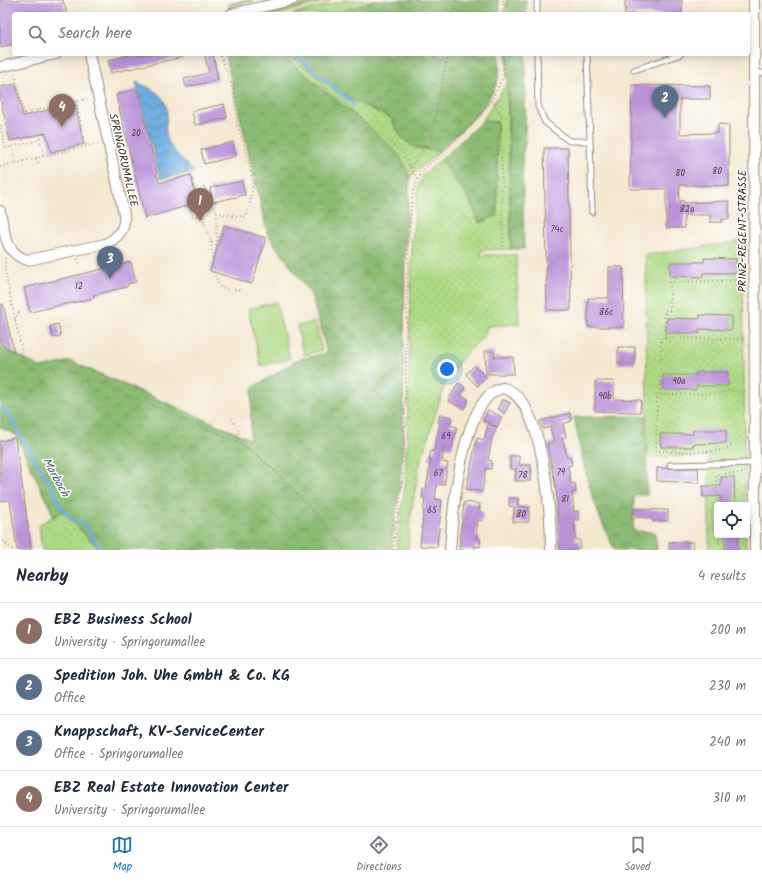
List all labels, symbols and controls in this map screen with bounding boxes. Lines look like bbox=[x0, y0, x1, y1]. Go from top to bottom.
search box bbox=[12, 12, 750, 56]
text: Search here bbox=[58, 22, 132, 46]
icon: search bbox=[26, 23, 48, 45]
pin: 2 bbox=[652, 85, 678, 118]
pin: 4 bbox=[49, 94, 75, 127]
street label: SPRINGORUMALLEE bbox=[103, 112, 143, 209]
house number: 20 bbox=[131, 126, 141, 141]
house number: 80 bbox=[712, 164, 722, 179]
house number: 80 bbox=[675, 166, 685, 181]
street label: PRINZ-REGENT-STRASSE bbox=[734, 169, 752, 292]
pin: 1 bbox=[187, 188, 213, 221]
house number: 82a bbox=[680, 202, 694, 217]
house number: 74c bbox=[550, 222, 564, 237]
pin: 3 bbox=[97, 246, 123, 279]
house number: 12 bbox=[75, 279, 83, 294]
house number: 86c bbox=[599, 305, 613, 320]
your location bbox=[437, 359, 457, 379]
house number: 90a bbox=[672, 374, 686, 389]
house number: 90b bbox=[598, 389, 612, 404]
house number: 69 bbox=[441, 429, 451, 444]
water label: Marbach bbox=[37, 454, 75, 502]
house number: 79 bbox=[557, 465, 566, 480]
house number: 67 bbox=[433, 466, 443, 481]
house number: 78 bbox=[518, 468, 528, 483]
house number: 81 bbox=[561, 492, 569, 507]
map controls bbox=[714, 502, 750, 538]
button: locate bbox=[714, 502, 750, 538]
house number: 65 bbox=[427, 503, 438, 518]
house number: 80 bbox=[516, 507, 526, 522]
text: Nearby bbox=[16, 563, 68, 590]
text: 4 results bbox=[698, 566, 746, 587]
text: EBZ Business School bbox=[54, 608, 192, 632]
text: 1 bbox=[27, 620, 31, 641]
text: 200 m bbox=[710, 620, 746, 641]
text: University · Springorumallee bbox=[54, 632, 205, 653]
text: Spedition Joh. Uhe GmbH & Co. KG bbox=[54, 664, 290, 688]
text: 2 bbox=[25, 676, 33, 697]
text: 230 m bbox=[709, 676, 746, 697]
text: Office bbox=[54, 688, 85, 709]
text: Knappschaft, KV-ServiceCenter bbox=[54, 720, 264, 744]
text: 3 bbox=[25, 732, 33, 753]
text: 240 m bbox=[709, 732, 746, 753]
text: Office · Springorumallee bbox=[54, 744, 183, 765]
text: EBZ Real Estate Innovation Center bbox=[54, 776, 288, 800]
text: 4 bbox=[25, 788, 33, 809]
text: 310 m bbox=[712, 788, 746, 809]
text: University · Springorumallee bbox=[54, 800, 205, 821]
tab: Map bbox=[111, 834, 133, 876]
tab: Directions bbox=[356, 834, 402, 876]
tab: Saved bbox=[625, 834, 651, 876]

